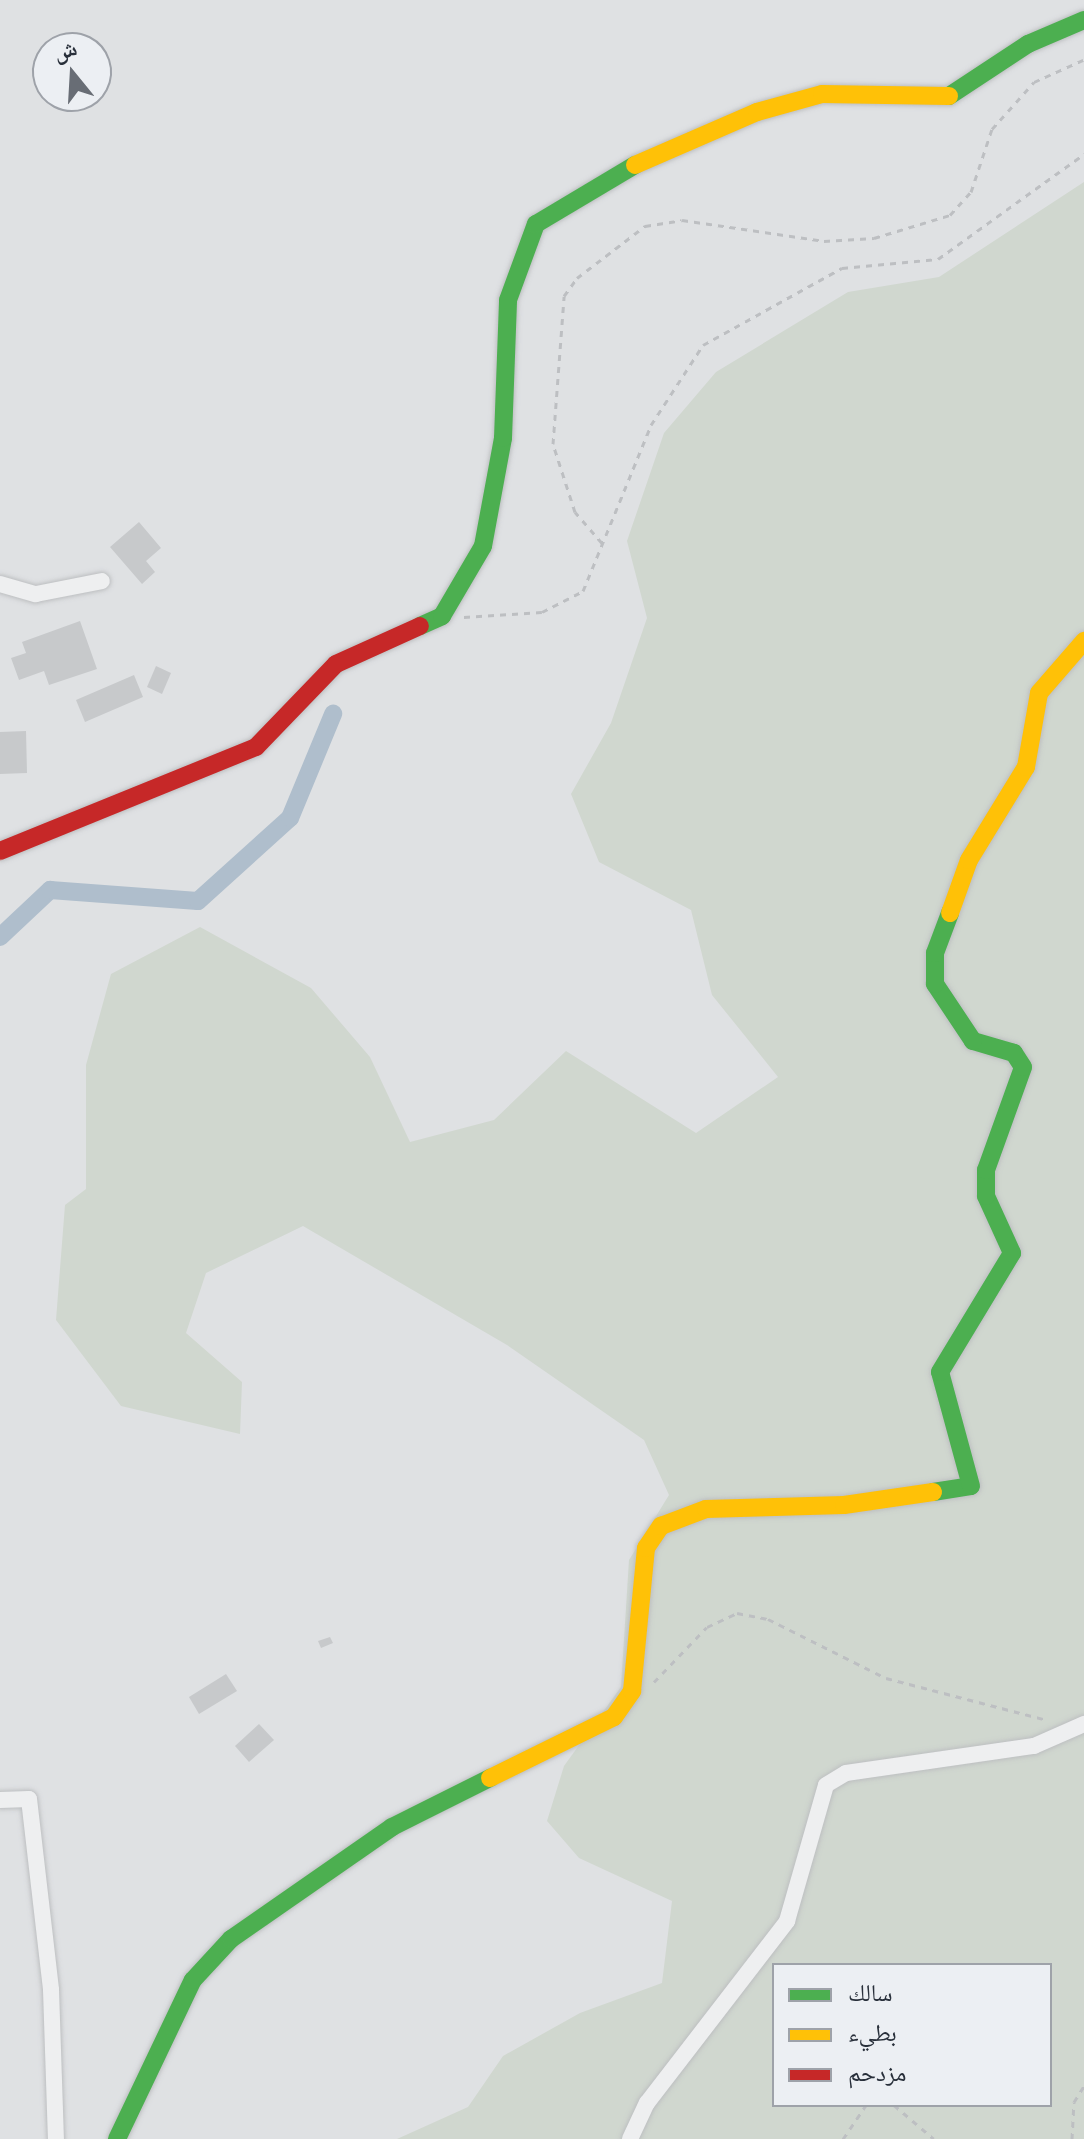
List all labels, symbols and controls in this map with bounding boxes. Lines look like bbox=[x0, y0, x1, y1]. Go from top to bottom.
north arrow bbox=[32, 32, 112, 112]
text: ش bbox=[50, 35, 80, 66]
legend bbox=[772, 1963, 1052, 2107]
text: سالك bbox=[848, 1979, 893, 2006]
text: بطيء bbox=[848, 2019, 897, 2046]
text: مزدحم bbox=[848, 2059, 907, 2086]

